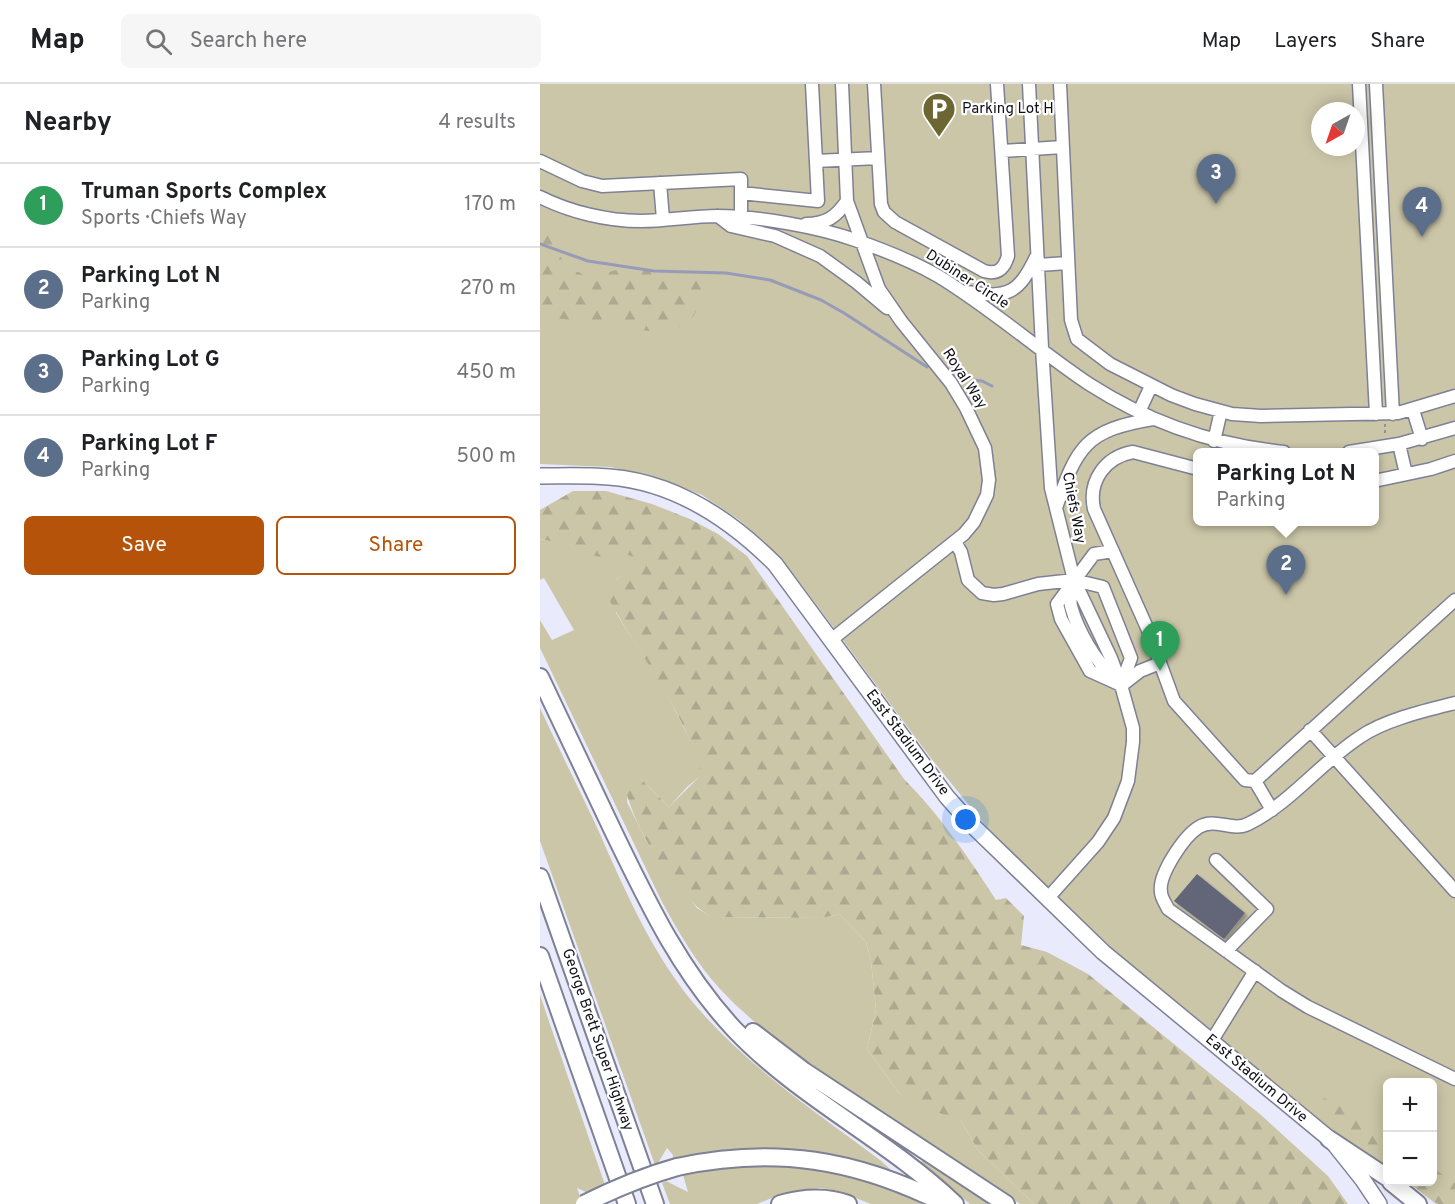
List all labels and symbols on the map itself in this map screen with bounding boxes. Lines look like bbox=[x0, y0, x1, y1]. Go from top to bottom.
parking icon: Parking Lot H bbox=[921, 91, 957, 138]
place label: Parking Lot H bbox=[962, 100, 1054, 119]
north arrow bbox=[1311, 102, 1365, 156]
pin: 3 bbox=[1196, 154, 1236, 204]
pin: 4 bbox=[1402, 188, 1442, 237]
street label: Dubiner Circle bbox=[922, 246, 1012, 314]
street label: Royal Way bbox=[937, 345, 991, 413]
street label: Chiefs Way bbox=[1057, 471, 1089, 546]
pin: 2 bbox=[1266, 546, 1306, 595]
pin: 1 bbox=[1140, 622, 1180, 671]
street label: East Stadium Drive bbox=[861, 686, 953, 800]
your location bbox=[951, 805, 980, 834]
street label: George Brett Super Highway bbox=[557, 946, 637, 1134]
street label: East Stadium Drive bbox=[1201, 1031, 1311, 1127]

